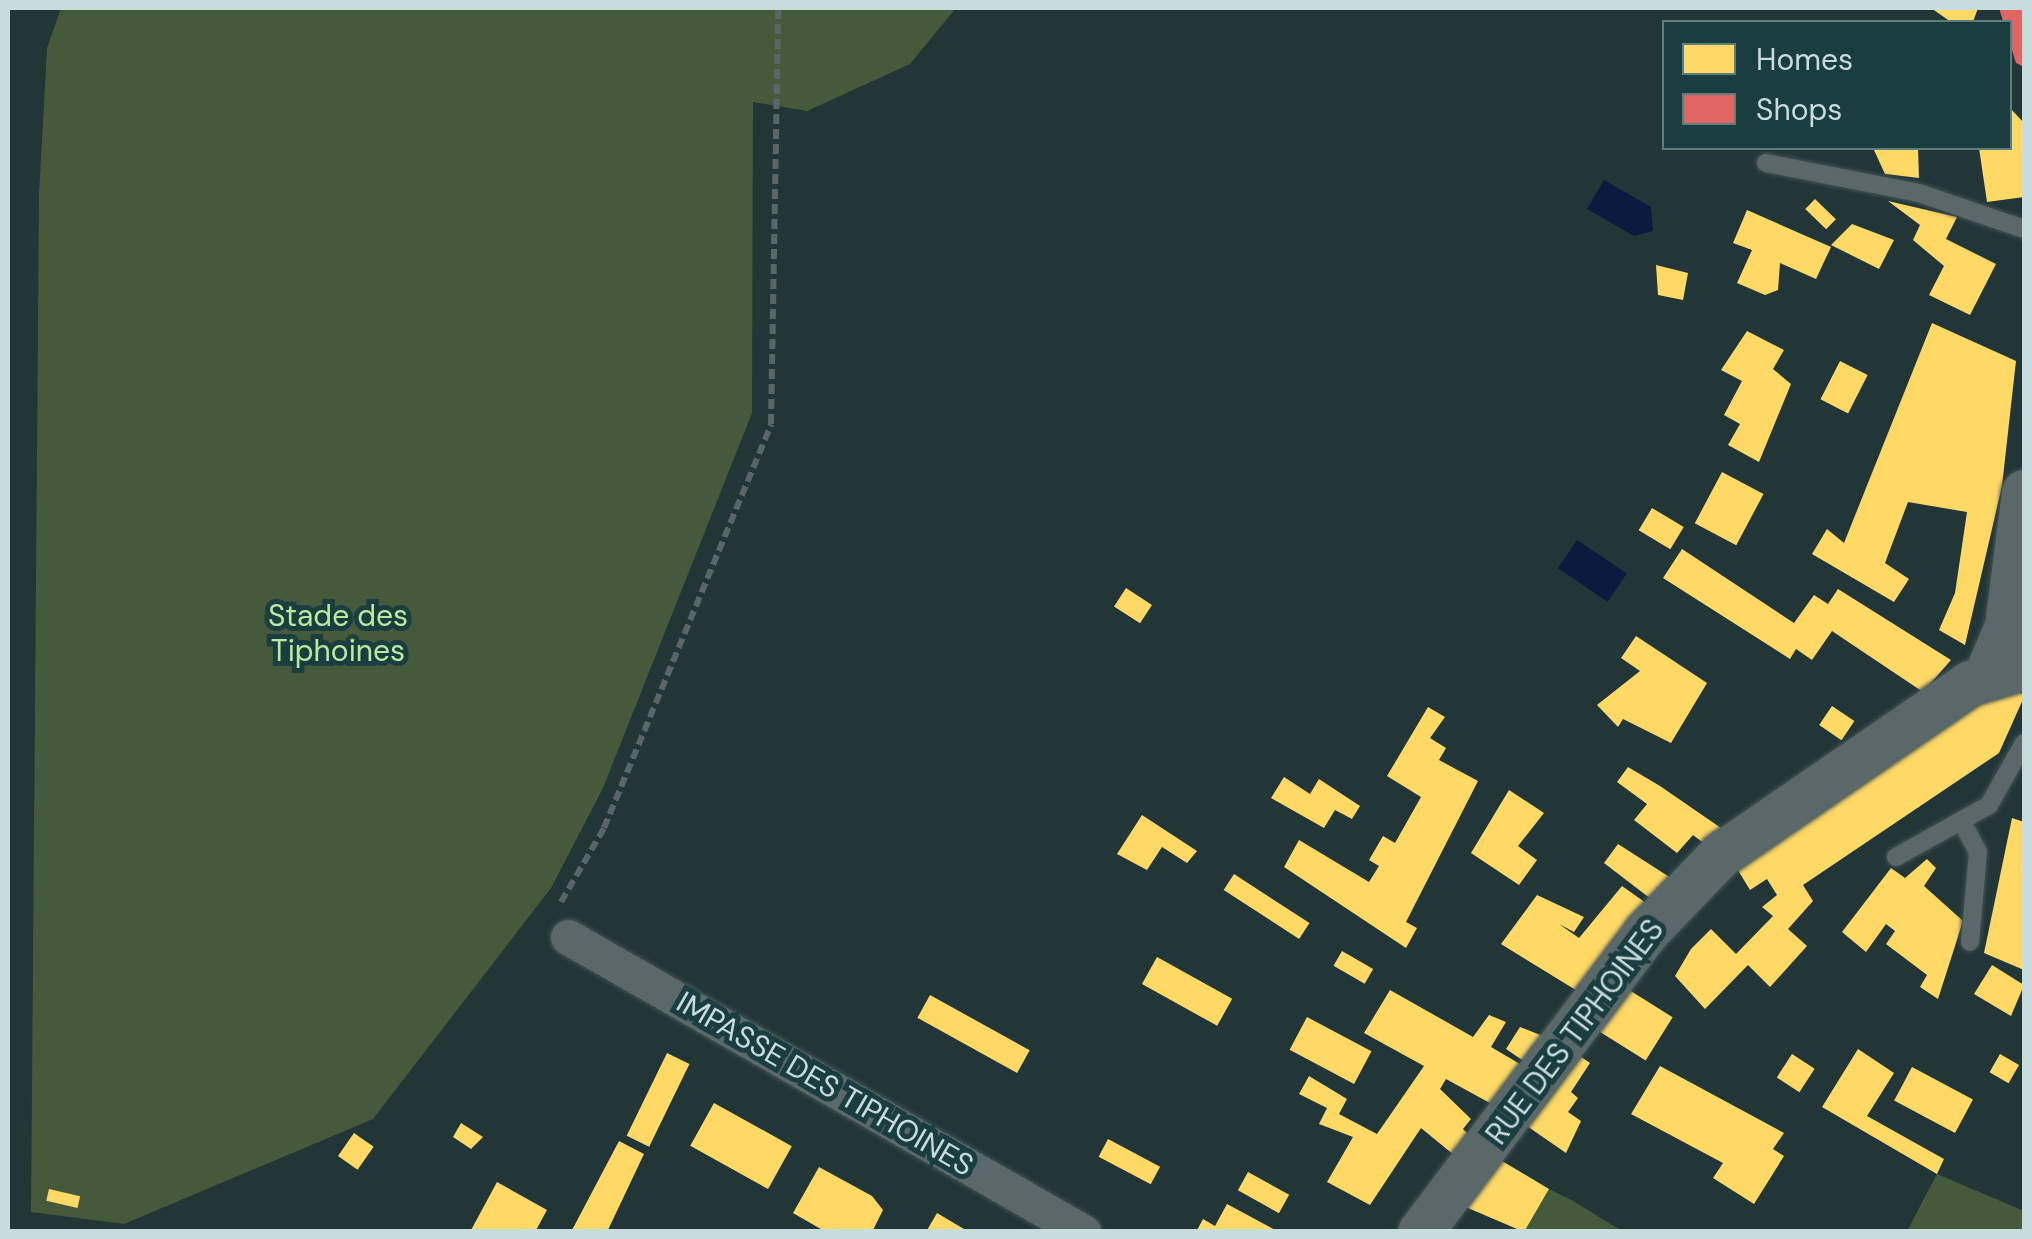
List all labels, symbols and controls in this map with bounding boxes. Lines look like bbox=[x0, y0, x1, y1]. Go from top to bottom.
legend bbox=[1662, 20, 2012, 150]
text: Homes bbox=[1756, 40, 1853, 79]
text: Shops bbox=[1756, 90, 1842, 129]
park label: Stade des Tiphoines bbox=[268, 598, 408, 668]
street label: RUE DES TIPHOINES bbox=[1479, 912, 1671, 1152]
street label: IMPASSE DES TIPHOINES bbox=[670, 984, 980, 1184]

